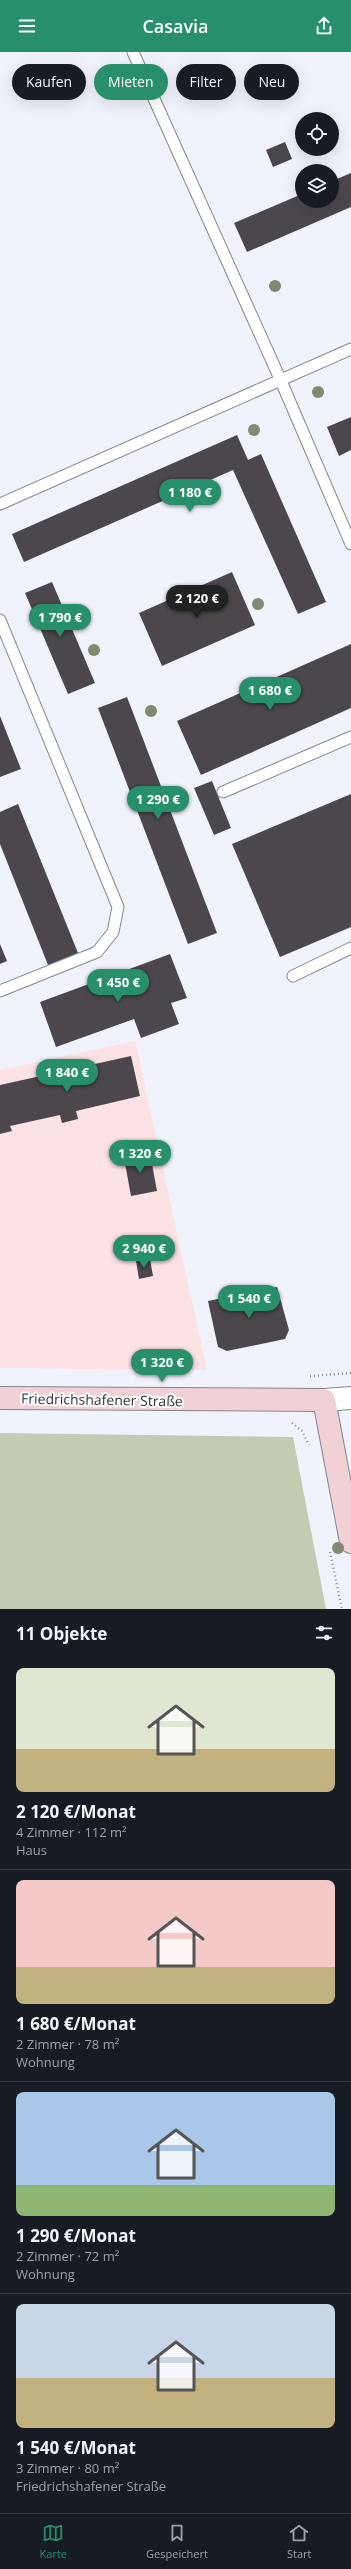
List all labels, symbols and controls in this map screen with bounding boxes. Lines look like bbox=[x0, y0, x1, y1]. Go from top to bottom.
text: Casavia bbox=[142, 14, 209, 38]
icon: menu bbox=[16, 15, 38, 37]
icon: share bbox=[313, 15, 335, 37]
chip: Kaufen bbox=[12, 64, 86, 100]
chip: Mieten bbox=[94, 64, 168, 100]
chip: Filter bbox=[176, 64, 236, 100]
chip: Neu bbox=[244, 64, 299, 100]
map controls bbox=[295, 112, 339, 208]
button: locate bbox=[295, 112, 339, 156]
button: layers bbox=[295, 164, 339, 208]
pin: 1 180 € bbox=[153, 479, 227, 513]
text: 1 180 € bbox=[168, 483, 212, 501]
pin: 2 120 € bbox=[160, 585, 234, 619]
text: 2 120 € bbox=[175, 589, 219, 607]
pin: 1 790 € bbox=[23, 604, 97, 638]
text: 1 790 € bbox=[38, 608, 82, 626]
pin: 1 680 € bbox=[233, 677, 307, 711]
text: 1 680 € bbox=[248, 681, 292, 699]
pin: 1 290 € bbox=[121, 786, 195, 820]
text: 1 290 € bbox=[136, 790, 180, 808]
pin: 1 450 € bbox=[81, 969, 155, 1003]
text: 1 450 € bbox=[96, 973, 140, 991]
pin: 1 840 € bbox=[30, 1059, 104, 1093]
text: 1 840 € bbox=[45, 1063, 89, 1081]
pin: 1 320 € bbox=[103, 1140, 177, 1174]
text: 1 320 € bbox=[118, 1144, 162, 1162]
pin: 2 940 € bbox=[107, 1235, 181, 1269]
text: 2 940 € bbox=[122, 1239, 166, 1257]
pin: 1 540 € bbox=[212, 1285, 286, 1319]
text: 1 540 € bbox=[227, 1289, 271, 1307]
pin: 1 320 € bbox=[125, 1349, 199, 1383]
text: 1 320 € bbox=[140, 1353, 184, 1371]
street label: Friedrichshafener Straße bbox=[21, 1389, 183, 1410]
text: 11 Objekte bbox=[16, 1622, 107, 1645]
icon: filters bbox=[313, 1622, 335, 1644]
icon: home bbox=[140, 1694, 212, 1766]
text: 2 120 €/Monat bbox=[16, 1800, 136, 1823]
text: 4 Zimmer · 112 m² bbox=[16, 1823, 127, 1841]
text: Haus bbox=[16, 1841, 47, 1859]
icon: home bbox=[140, 1906, 212, 1978]
text: 1 680 €/Monat bbox=[16, 2012, 136, 2035]
text: 2 Zimmer · 78 m² bbox=[16, 2035, 119, 2053]
text: Wohnung bbox=[16, 2053, 75, 2071]
icon: home bbox=[140, 2118, 212, 2190]
text: 1 290 €/Monat bbox=[16, 2224, 136, 2247]
text: 2 Zimmer · 72 m² bbox=[16, 2247, 119, 2265]
text: Wohnung bbox=[16, 2265, 75, 2283]
icon: home bbox=[140, 2330, 212, 2402]
text: 1 540 €/Monat bbox=[16, 2436, 136, 2459]
text: 3 Zimmer · 80 m² bbox=[16, 2459, 119, 2477]
text: Friedrichshafener Straße bbox=[16, 2477, 166, 2495]
tab: Karte bbox=[40, 2522, 67, 2561]
tab: Gespeichert bbox=[146, 2522, 208, 2561]
tab: Start bbox=[287, 2522, 311, 2561]

